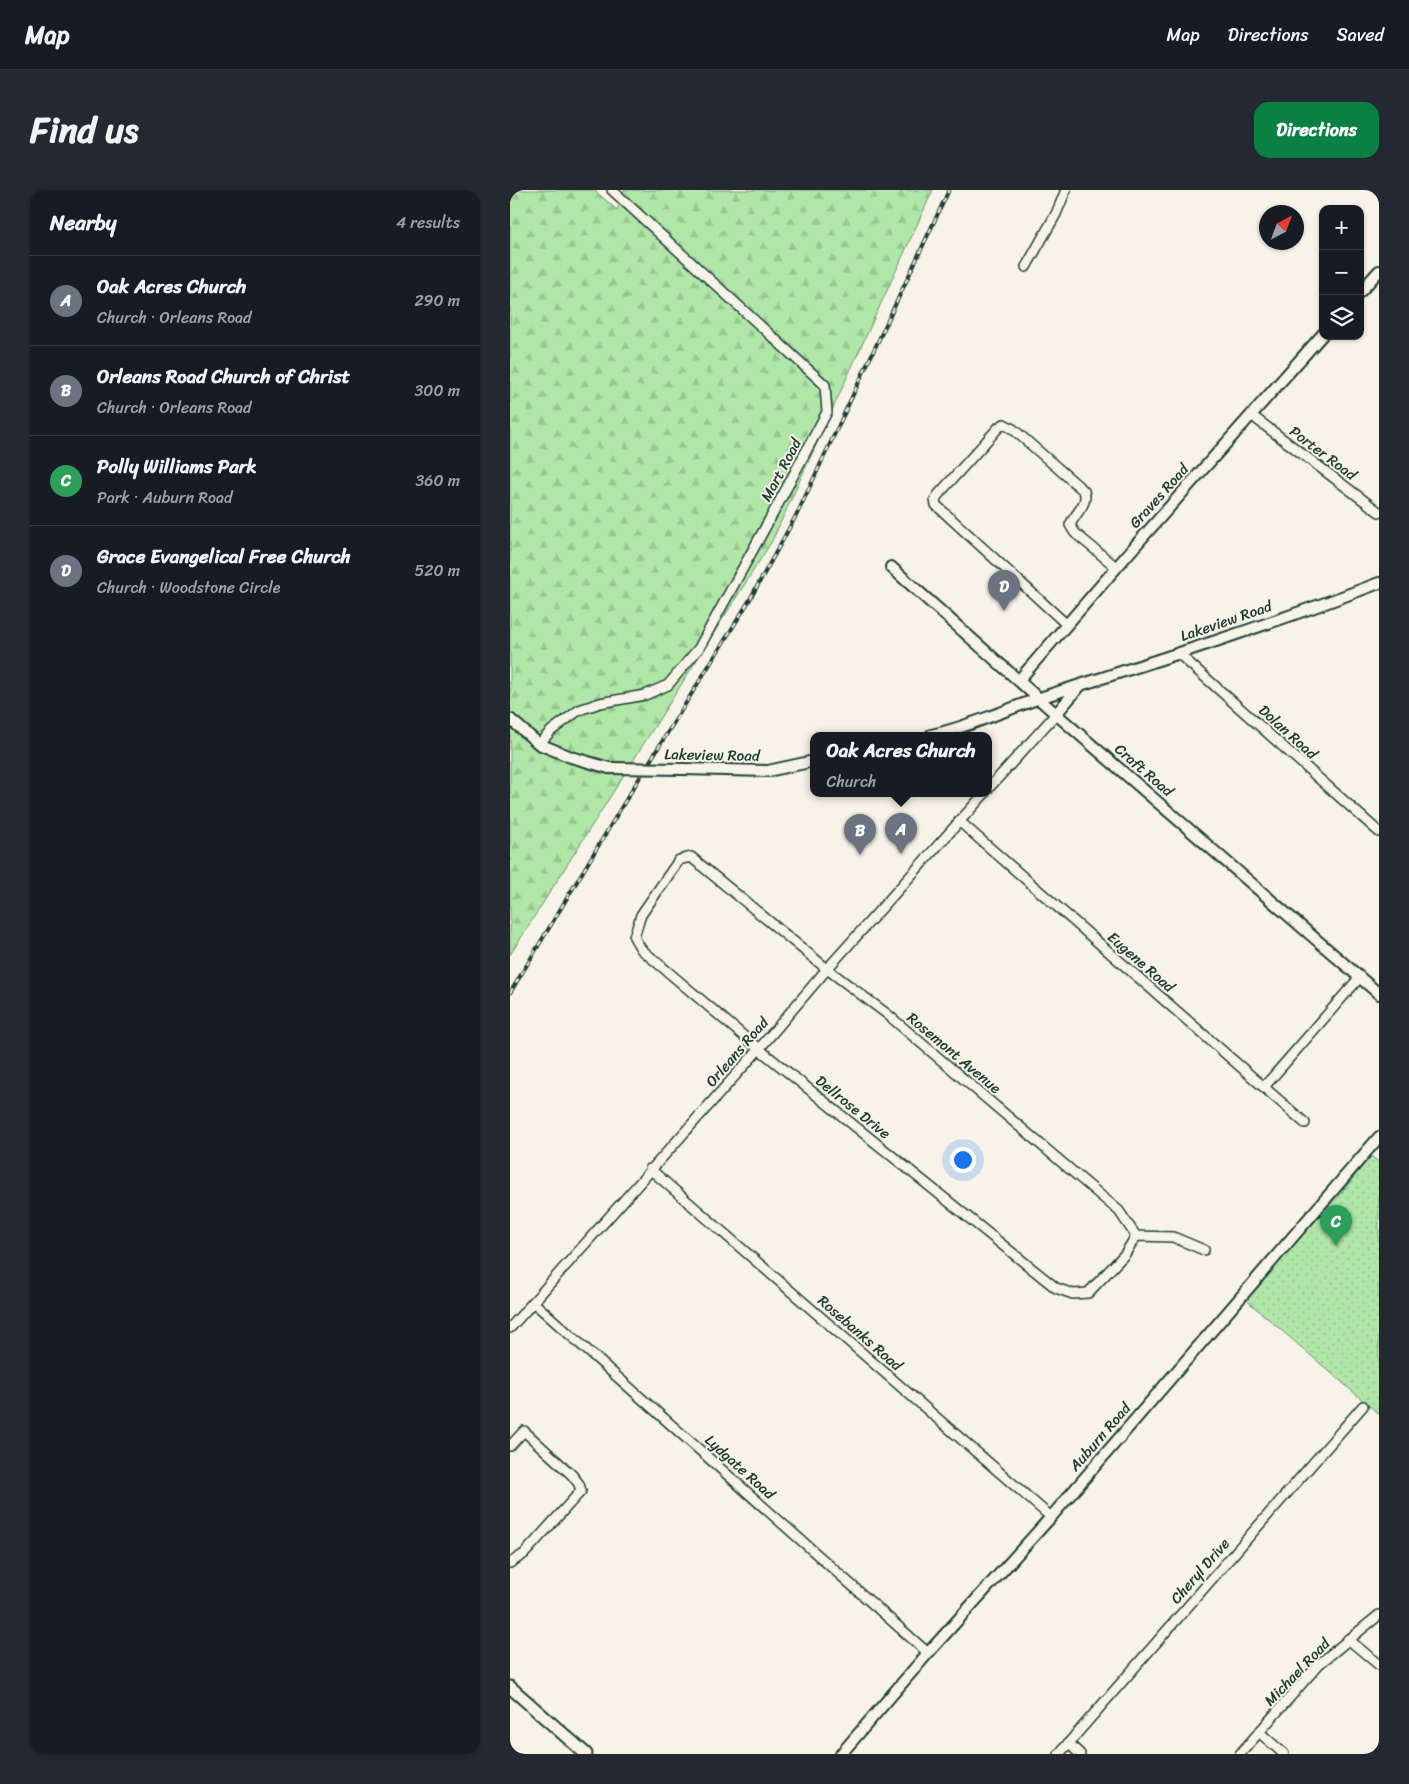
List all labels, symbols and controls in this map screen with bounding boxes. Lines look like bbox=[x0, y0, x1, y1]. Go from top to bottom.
text: Map bbox=[25, 14, 69, 56]
text: Map bbox=[1167, 19, 1200, 51]
text: Directions bbox=[1228, 19, 1309, 51]
text: Saved bbox=[1337, 19, 1384, 51]
text: Find us bbox=[30, 99, 138, 161]
button: Directions bbox=[1254, 102, 1379, 158]
text: Nearby bbox=[50, 204, 116, 242]
north arrow bbox=[1259, 205, 1304, 250]
map controls bbox=[1319, 205, 1364, 340]
button: + bbox=[1319, 205, 1364, 250]
text: 4 results bbox=[396, 208, 460, 237]
button: − bbox=[1319, 250, 1364, 295]
text: Oak Acres Church bbox=[97, 270, 246, 303]
text: A bbox=[61, 286, 71, 315]
text: 290 m bbox=[414, 286, 460, 315]
button: layers bbox=[1319, 295, 1364, 340]
text: Church · Orleans Road bbox=[97, 303, 252, 332]
text: Orleans Road Church of Christ bbox=[97, 360, 350, 393]
text: B bbox=[61, 376, 71, 405]
text: 300 m bbox=[415, 376, 460, 405]
text: Church · Orleans Road bbox=[97, 393, 252, 422]
street label: Porter Road bbox=[1284, 419, 1363, 488]
street label: Mart Road bbox=[753, 433, 809, 506]
text: Polly Williams Park bbox=[97, 450, 257, 483]
street label: Graves Road bbox=[1123, 457, 1196, 534]
text: C bbox=[61, 466, 71, 495]
text: 360 m bbox=[416, 466, 460, 495]
text: Park · Auburn Road bbox=[97, 483, 232, 512]
text: Grace Evangelical Free Church bbox=[97, 540, 351, 573]
text: D bbox=[61, 556, 71, 585]
text: 520 m bbox=[414, 556, 460, 585]
pin: D bbox=[988, 570, 1020, 611]
text: Church · Woodstone Circle bbox=[97, 573, 280, 602]
street label: Lakeview Road bbox=[1177, 593, 1276, 649]
street label: Dolan Road bbox=[1252, 698, 1324, 767]
popup bbox=[810, 732, 992, 797]
text: Oak Acres Church bbox=[826, 734, 976, 767]
street label: Craft Road bbox=[1108, 737, 1180, 804]
street label: Lakeview Road bbox=[664, 741, 761, 769]
text: Church bbox=[826, 767, 876, 796]
pin: A bbox=[885, 813, 917, 854]
pin: B bbox=[844, 814, 876, 855]
street label: Eugene Road bbox=[1101, 925, 1182, 1000]
street label: Rosemont Avenue bbox=[901, 1005, 1007, 1101]
street label: Orleans Road bbox=[699, 1010, 776, 1093]
street label: Dellrose Drive bbox=[809, 1068, 897, 1146]
your location bbox=[950, 1147, 976, 1173]
pin: C bbox=[1320, 1205, 1352, 1246]
street label: Rosebanks Road bbox=[811, 1288, 909, 1378]
street label: Auburn Road bbox=[1062, 1396, 1138, 1478]
street label: Lydgate Road bbox=[699, 1428, 782, 1507]
street label: Cheryl Drive bbox=[1164, 1532, 1237, 1610]
street label: Michael Road bbox=[1257, 1631, 1337, 1712]

